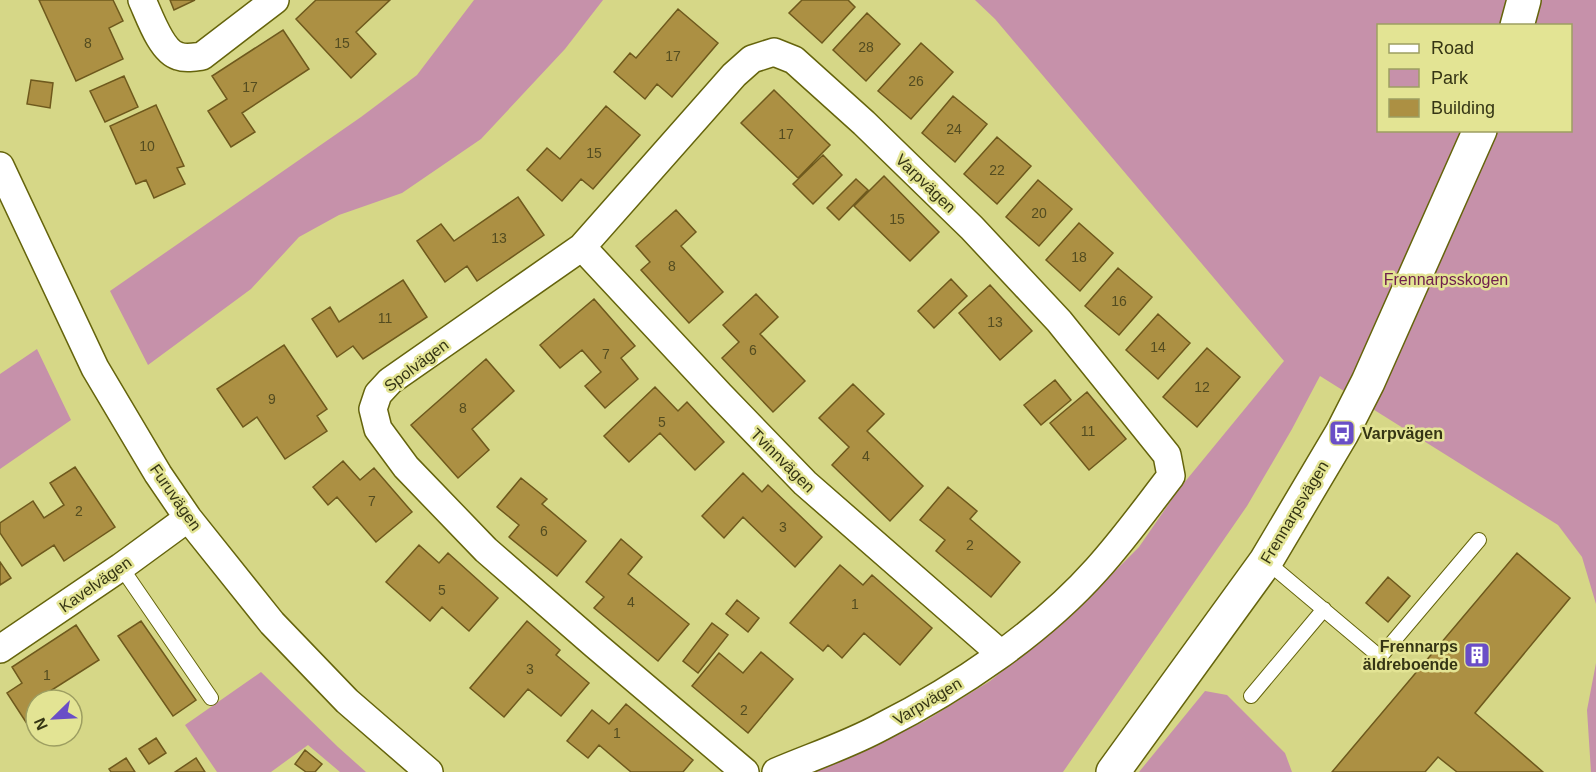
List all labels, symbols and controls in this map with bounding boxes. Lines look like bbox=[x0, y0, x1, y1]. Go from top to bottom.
legend bbox=[1377, 24, 1572, 132]
house number: 8 bbox=[84, 35, 92, 51]
house number: 15 bbox=[334, 35, 350, 51]
text: Road bbox=[1431, 38, 1474, 58]
house number: 28 bbox=[858, 39, 874, 55]
house number: 17 bbox=[665, 48, 681, 64]
text: Park bbox=[1431, 68, 1469, 88]
house number: 26 bbox=[908, 73, 924, 89]
house number: 17 bbox=[242, 79, 258, 95]
text: Building bbox=[1431, 98, 1495, 118]
house number: 24 bbox=[946, 121, 962, 137]
house number: 17 bbox=[778, 126, 794, 142]
house number: 10 bbox=[139, 138, 155, 154]
house number: 15 bbox=[586, 145, 602, 161]
street label: Varpvägen bbox=[892, 151, 959, 216]
house number: 22 bbox=[989, 162, 1005, 178]
house number: 20 bbox=[1031, 205, 1047, 221]
house number: 15 bbox=[889, 211, 905, 227]
house number: 13 bbox=[491, 230, 507, 246]
house number: 18 bbox=[1071, 249, 1087, 265]
house number: 8 bbox=[668, 258, 676, 274]
park label: Frennarpsskogen bbox=[1384, 271, 1508, 288]
house number: 16 bbox=[1111, 293, 1127, 309]
house number: 11 bbox=[378, 310, 392, 326]
house number: 13 bbox=[987, 314, 1003, 330]
street label: Spolvägen bbox=[381, 336, 452, 395]
house number: 14 bbox=[1150, 339, 1166, 355]
house number: 6 bbox=[749, 342, 757, 358]
house number: 7 bbox=[602, 346, 610, 362]
house number: 12 bbox=[1194, 379, 1210, 395]
house number: 9 bbox=[268, 391, 276, 407]
house number: 8 bbox=[459, 400, 467, 416]
house number: 5 bbox=[658, 414, 666, 430]
bus stop icon: Varpvägen bbox=[1327, 418, 1357, 448]
house number: 11 bbox=[1081, 423, 1095, 439]
street label: Tvinnvägen bbox=[747, 425, 818, 496]
place label: Varpvägen bbox=[1362, 425, 1443, 442]
house number: 4 bbox=[862, 448, 870, 464]
street label: Frennarpsvägen bbox=[1257, 458, 1332, 567]
street label: Furuvägen bbox=[147, 461, 204, 533]
house number: 7 bbox=[368, 493, 376, 509]
house number: 2 bbox=[75, 503, 83, 519]
house number: 3 bbox=[779, 519, 787, 535]
house number: 6 bbox=[540, 523, 548, 539]
house number: 2 bbox=[966, 537, 974, 553]
street label: Kavelvägen bbox=[56, 553, 134, 615]
house number: 5 bbox=[438, 582, 446, 598]
house number: 4 bbox=[627, 594, 635, 610]
house number: 1 bbox=[851, 596, 859, 612]
place label: Frennarps äldreboende bbox=[1363, 638, 1458, 673]
building icon: Frennarps äldreboende bbox=[1462, 640, 1492, 670]
house number: 3 bbox=[526, 661, 534, 677]
house number: 1 bbox=[43, 667, 51, 683]
street label: Varpvägen bbox=[890, 675, 964, 728]
north arrow bbox=[24, 688, 84, 748]
house number: 2 bbox=[740, 702, 748, 718]
text: N bbox=[31, 715, 51, 733]
house number: 1 bbox=[613, 725, 621, 741]

